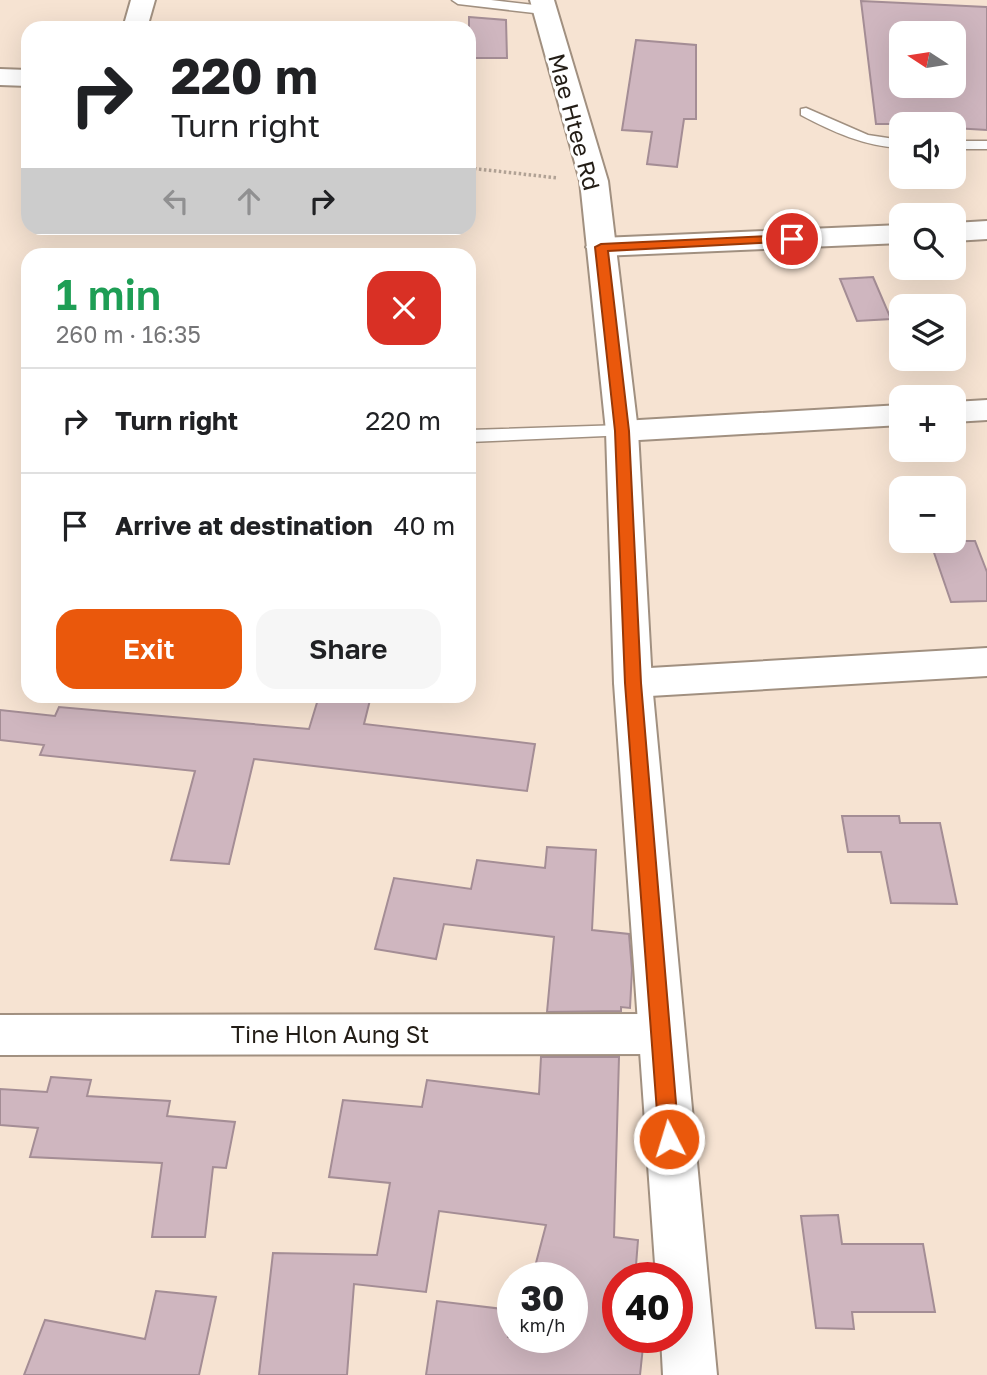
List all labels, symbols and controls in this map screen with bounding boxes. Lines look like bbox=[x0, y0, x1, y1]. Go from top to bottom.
north arrow bbox=[889, 21, 966, 98]
map controls bbox=[889, 21, 966, 553]
text: 220 m bbox=[171, 46, 318, 105]
icon: right bbox=[56, 49, 147, 140]
street label: Mae Htee Rd bbox=[543, 50, 607, 193]
text: Turn right bbox=[171, 106, 320, 144]
button: sound bbox=[889, 112, 966, 189]
icon: left bbox=[157, 182, 195, 220]
icon: ahead bbox=[230, 182, 268, 220]
icon: right bbox=[303, 182, 341, 220]
button: search bbox=[889, 203, 966, 280]
pin bbox=[762, 209, 822, 269]
icon: arrive bbox=[773, 220, 811, 258]
text: 1 min bbox=[56, 269, 161, 319]
button: close bbox=[367, 271, 441, 345]
button: layers bbox=[889, 294, 966, 371]
text: 260 m · 16:35 bbox=[56, 320, 201, 348]
button: + bbox=[889, 385, 966, 462]
icon: right bbox=[56, 402, 94, 440]
text: Turn right bbox=[115, 405, 238, 436]
text: 220 m bbox=[365, 405, 441, 436]
button: − bbox=[889, 476, 966, 553]
icon: arrive bbox=[56, 507, 94, 545]
text: Arrive at destination bbox=[115, 510, 373, 541]
text: 40 m bbox=[394, 510, 455, 541]
button: Exit bbox=[56, 609, 242, 689]
button: Share bbox=[256, 609, 441, 689]
street label: Tine Hlon Aung St bbox=[231, 1020, 429, 1048]
position arrow bbox=[632, 1102, 706, 1176]
speed limit sign: 40 bbox=[602, 1262, 693, 1353]
text: 30 bbox=[520, 1277, 565, 1319]
text: km/h bbox=[520, 1314, 565, 1336]

